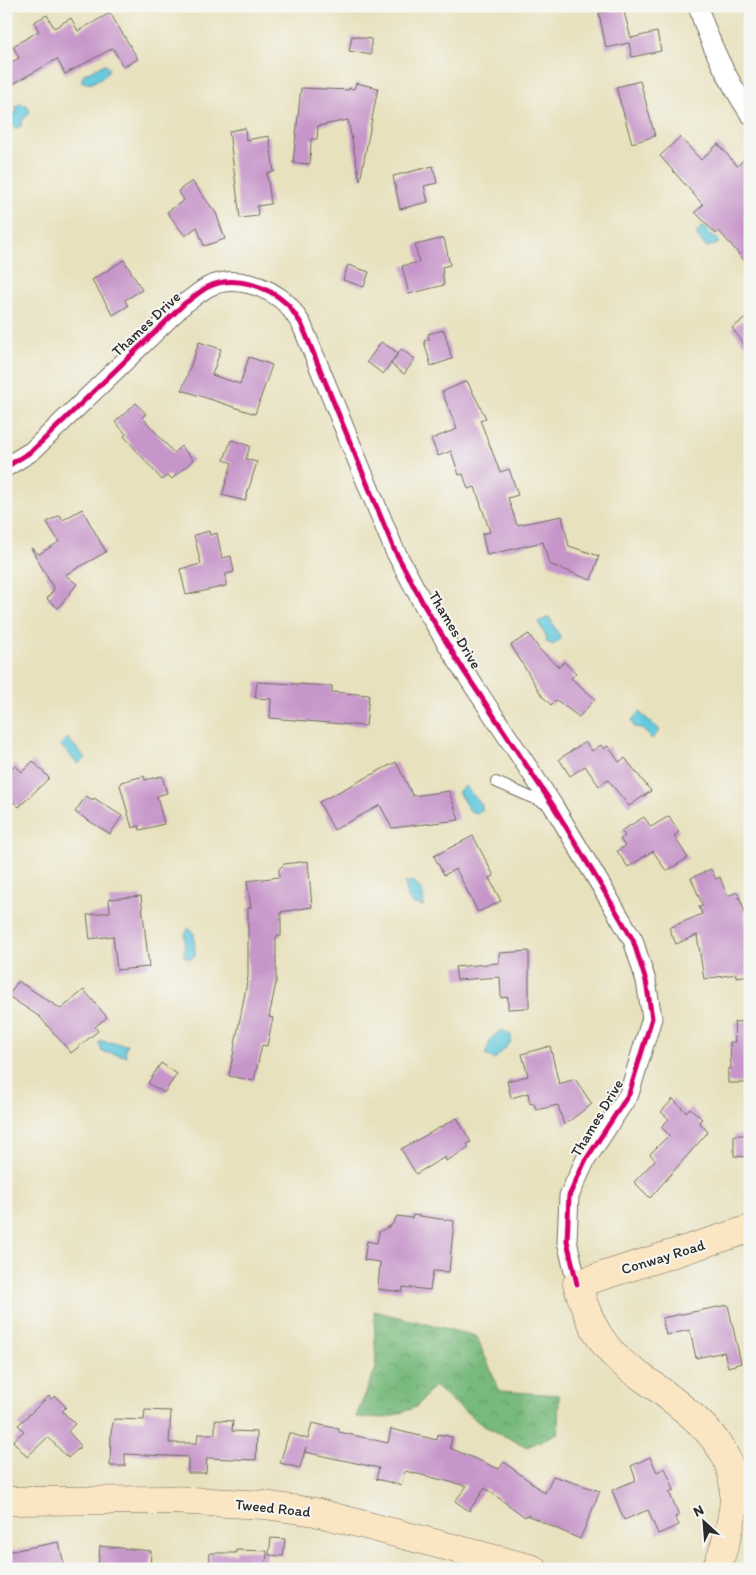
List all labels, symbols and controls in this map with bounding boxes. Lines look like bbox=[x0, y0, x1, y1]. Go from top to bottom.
street label: Thames Drive bbox=[108, 288, 184, 360]
street label: Thames Drive bbox=[425, 588, 485, 672]
street label: Thames Drive bbox=[567, 1076, 627, 1160]
street label: Conway Road bbox=[619, 1236, 708, 1278]
street label: Tweed Road bbox=[234, 1495, 312, 1521]
north arrow bbox=[678, 1498, 728, 1548]
text: N bbox=[691, 1501, 706, 1520]

